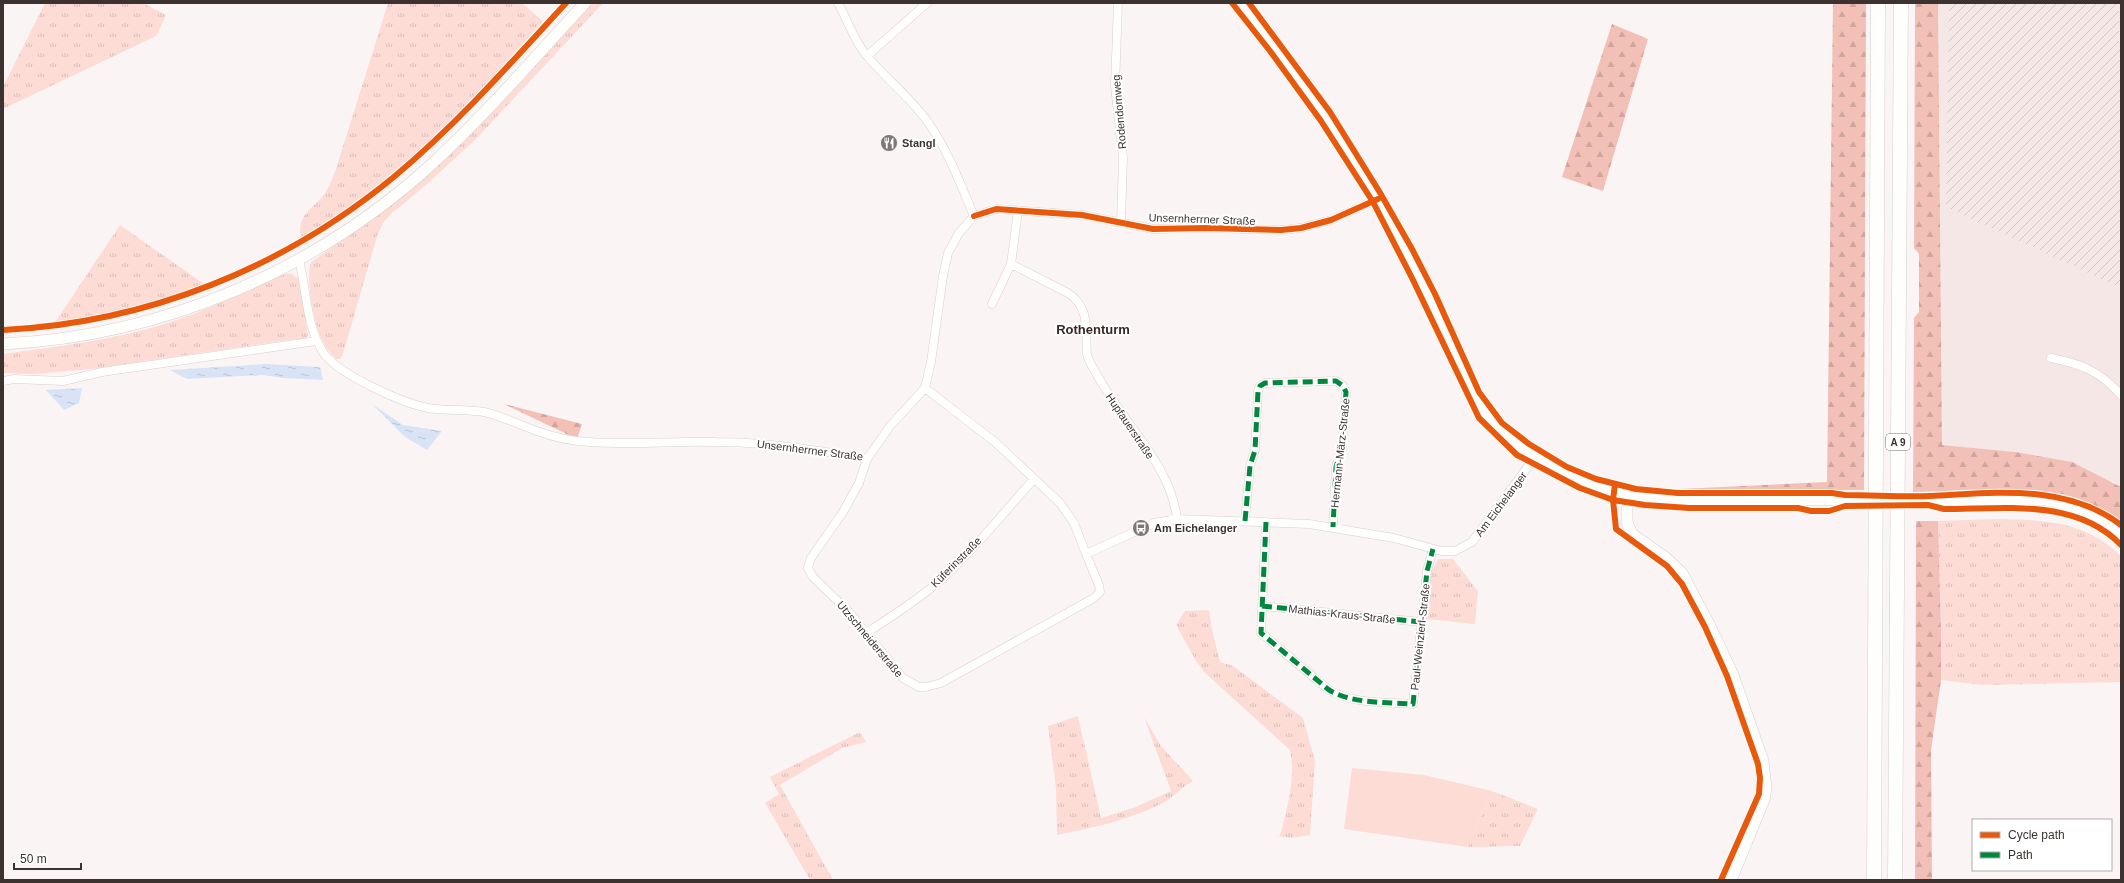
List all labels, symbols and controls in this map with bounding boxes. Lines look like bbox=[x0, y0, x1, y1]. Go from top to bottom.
street label: Rodendornweg bbox=[1110, 74, 1128, 150]
restaurant icon: Stangl bbox=[879, 133, 899, 153]
place label: Stangl bbox=[902, 137, 936, 149]
street label: Unsernherrner Straße bbox=[1148, 211, 1256, 227]
district label: Rothenturm bbox=[1056, 322, 1130, 337]
street label: Hupfauerstraße bbox=[1104, 391, 1156, 461]
street label: Hermann-März-Straße bbox=[1328, 398, 1352, 508]
road number: A 9 bbox=[1886, 434, 1910, 450]
street label: Unsernherrner Straße bbox=[756, 438, 864, 462]
street label: Am Eichelanger bbox=[1473, 469, 1529, 539]
bus stop icon: Am Eichelanger bbox=[1131, 518, 1151, 538]
place label: Am Eichelanger bbox=[1154, 522, 1238, 534]
street label: Küferinstraße bbox=[928, 534, 984, 590]
street label: Paul-Weinzierl-Straße bbox=[1408, 583, 1432, 691]
street label: Utzschneiderstraße bbox=[835, 599, 905, 679]
street label: Mathias-Kraus-Straße bbox=[1288, 602, 1396, 626]
legend bbox=[1972, 819, 2112, 871]
text: Cycle path bbox=[2008, 828, 2065, 842]
scale bar bbox=[14, 845, 81, 871]
text: Path bbox=[2008, 848, 2033, 862]
text: 50 m bbox=[20, 852, 47, 866]

